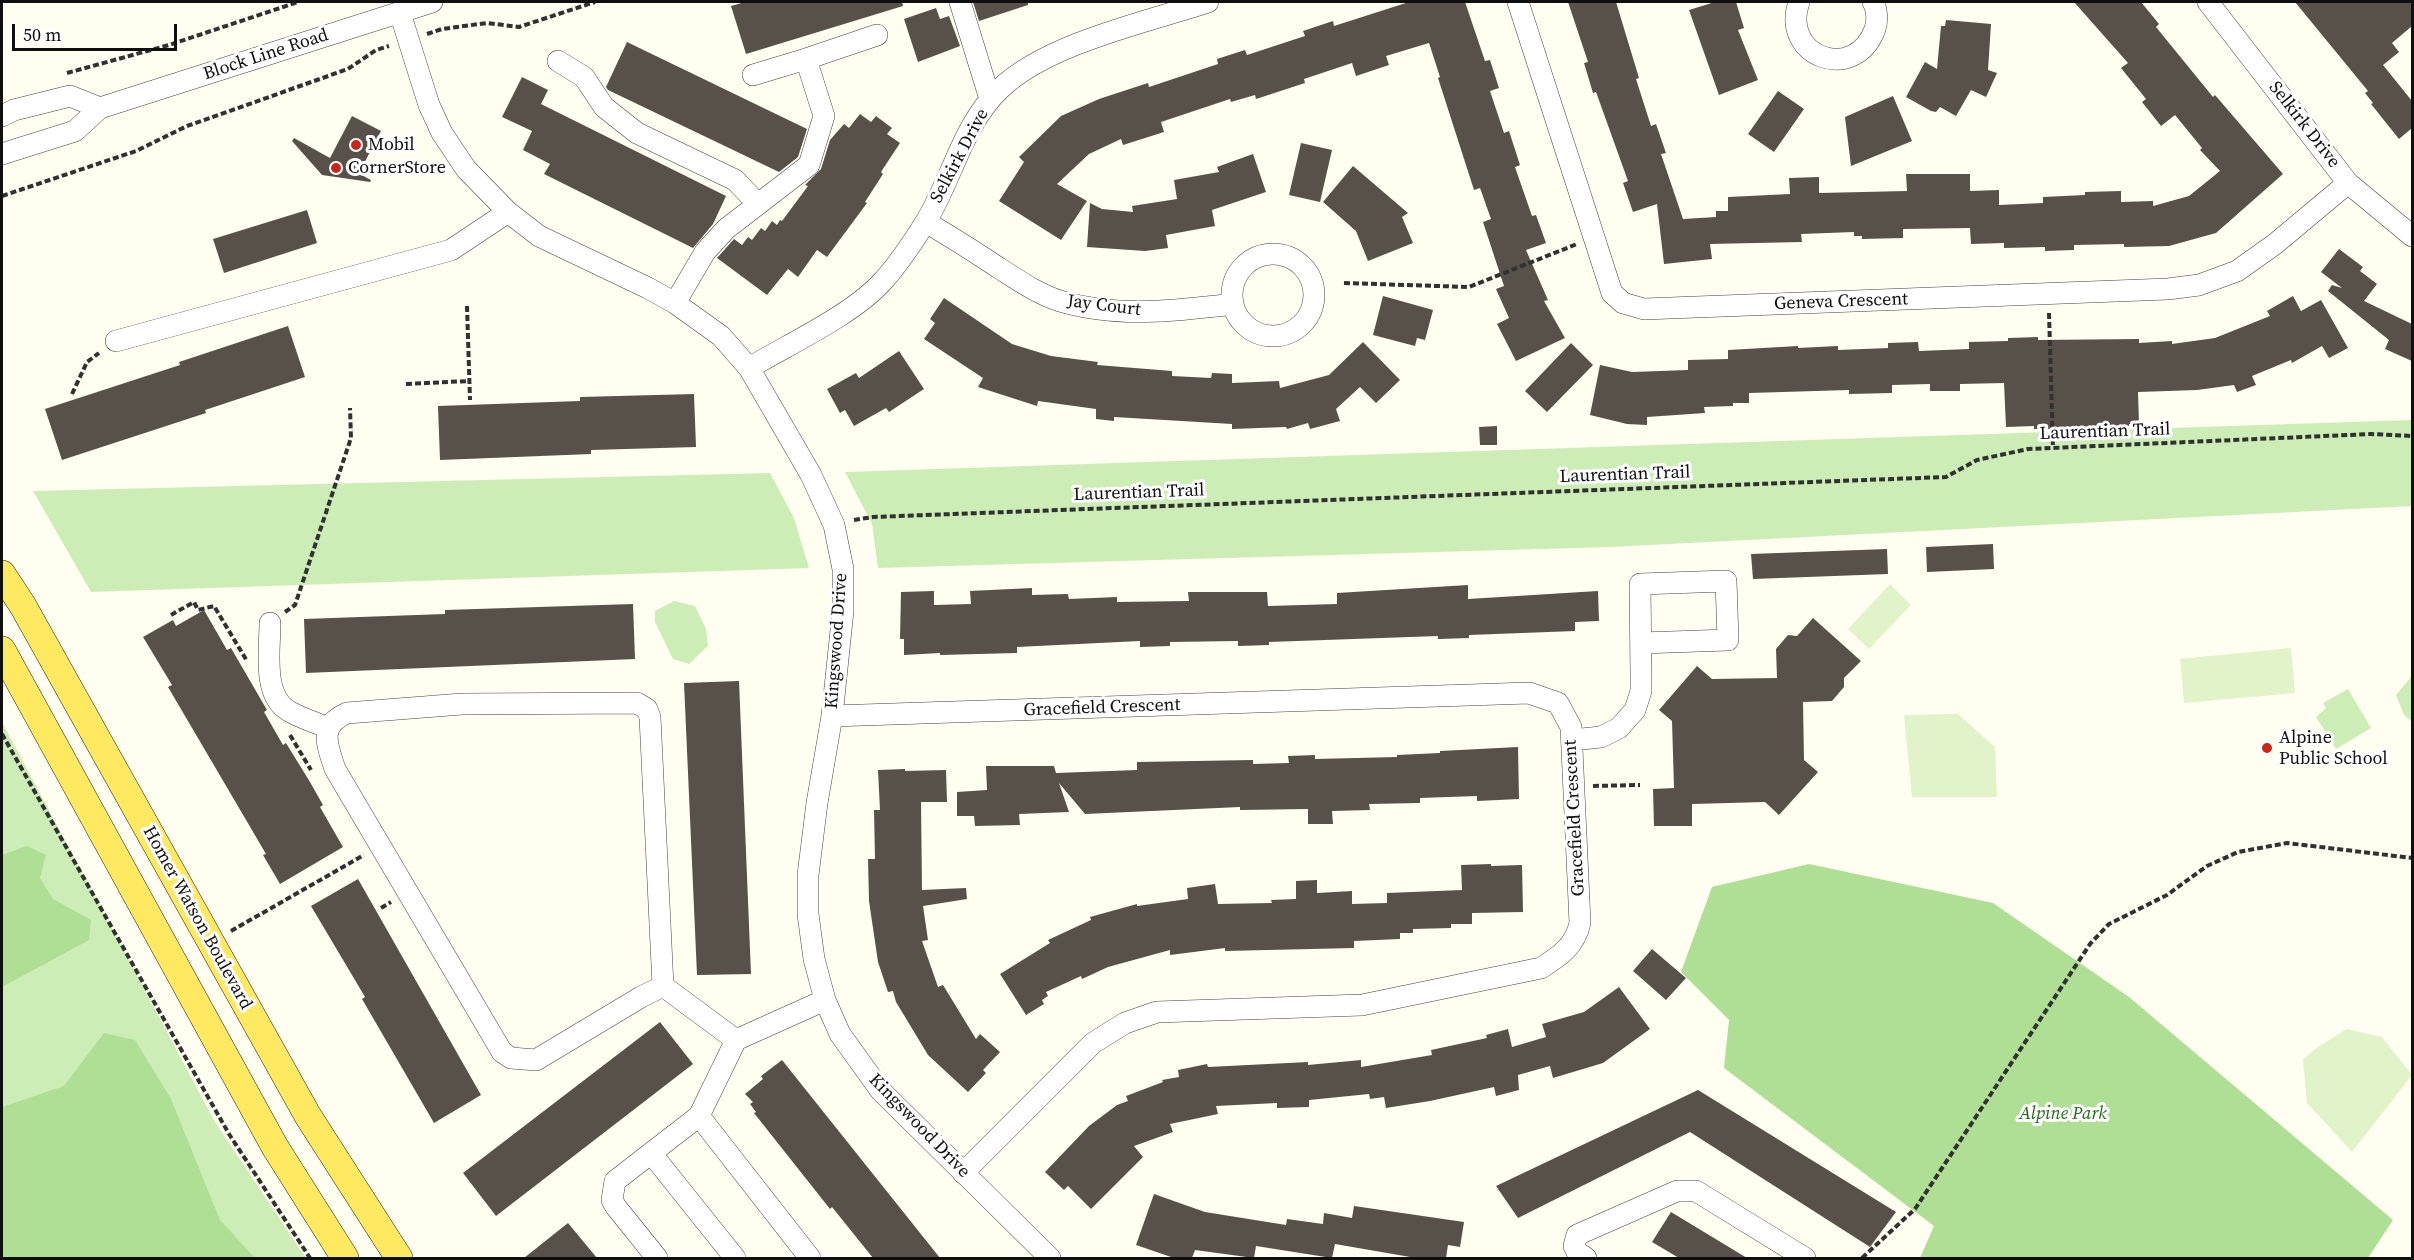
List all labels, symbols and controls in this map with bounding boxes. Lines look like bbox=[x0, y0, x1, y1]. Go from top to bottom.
scale bar bbox=[15, 12, 180, 50]
text: 50 m bbox=[23, 22, 61, 47]
street label: Block Line Road bbox=[201, 25, 331, 85]
street label: Selkirk Drive bbox=[2264, 78, 2344, 172]
street label: Selkirk Drive bbox=[926, 105, 994, 207]
place label: Mobil bbox=[368, 134, 415, 156]
marker: Mobil bbox=[349, 138, 363, 152]
place label: CornerStore bbox=[348, 157, 446, 179]
marker: CornerStore bbox=[329, 161, 343, 175]
street label: Geneva Crescent bbox=[1774, 289, 1908, 315]
street label: Jay Court bbox=[1066, 291, 1142, 321]
street label: Laurentian Trail bbox=[2039, 419, 2171, 445]
street label: Laurentian Trail bbox=[1559, 462, 1691, 488]
street label: Laurentian Trail bbox=[1073, 480, 1205, 506]
street label: Kingswood Drive bbox=[821, 572, 853, 710]
street label: Gracefield Crescent bbox=[1023, 694, 1181, 722]
place label: Alpine Public School bbox=[2279, 727, 2388, 770]
street label: Gracefield Crescent bbox=[1560, 739, 1590, 897]
marker: Alpine Public School bbox=[2260, 741, 2274, 755]
street label: Homer Watson Boulevard bbox=[138, 823, 256, 1013]
street label: Kingswood Drive bbox=[864, 1069, 974, 1183]
park label: Alpine Park bbox=[2019, 1103, 2107, 1125]

